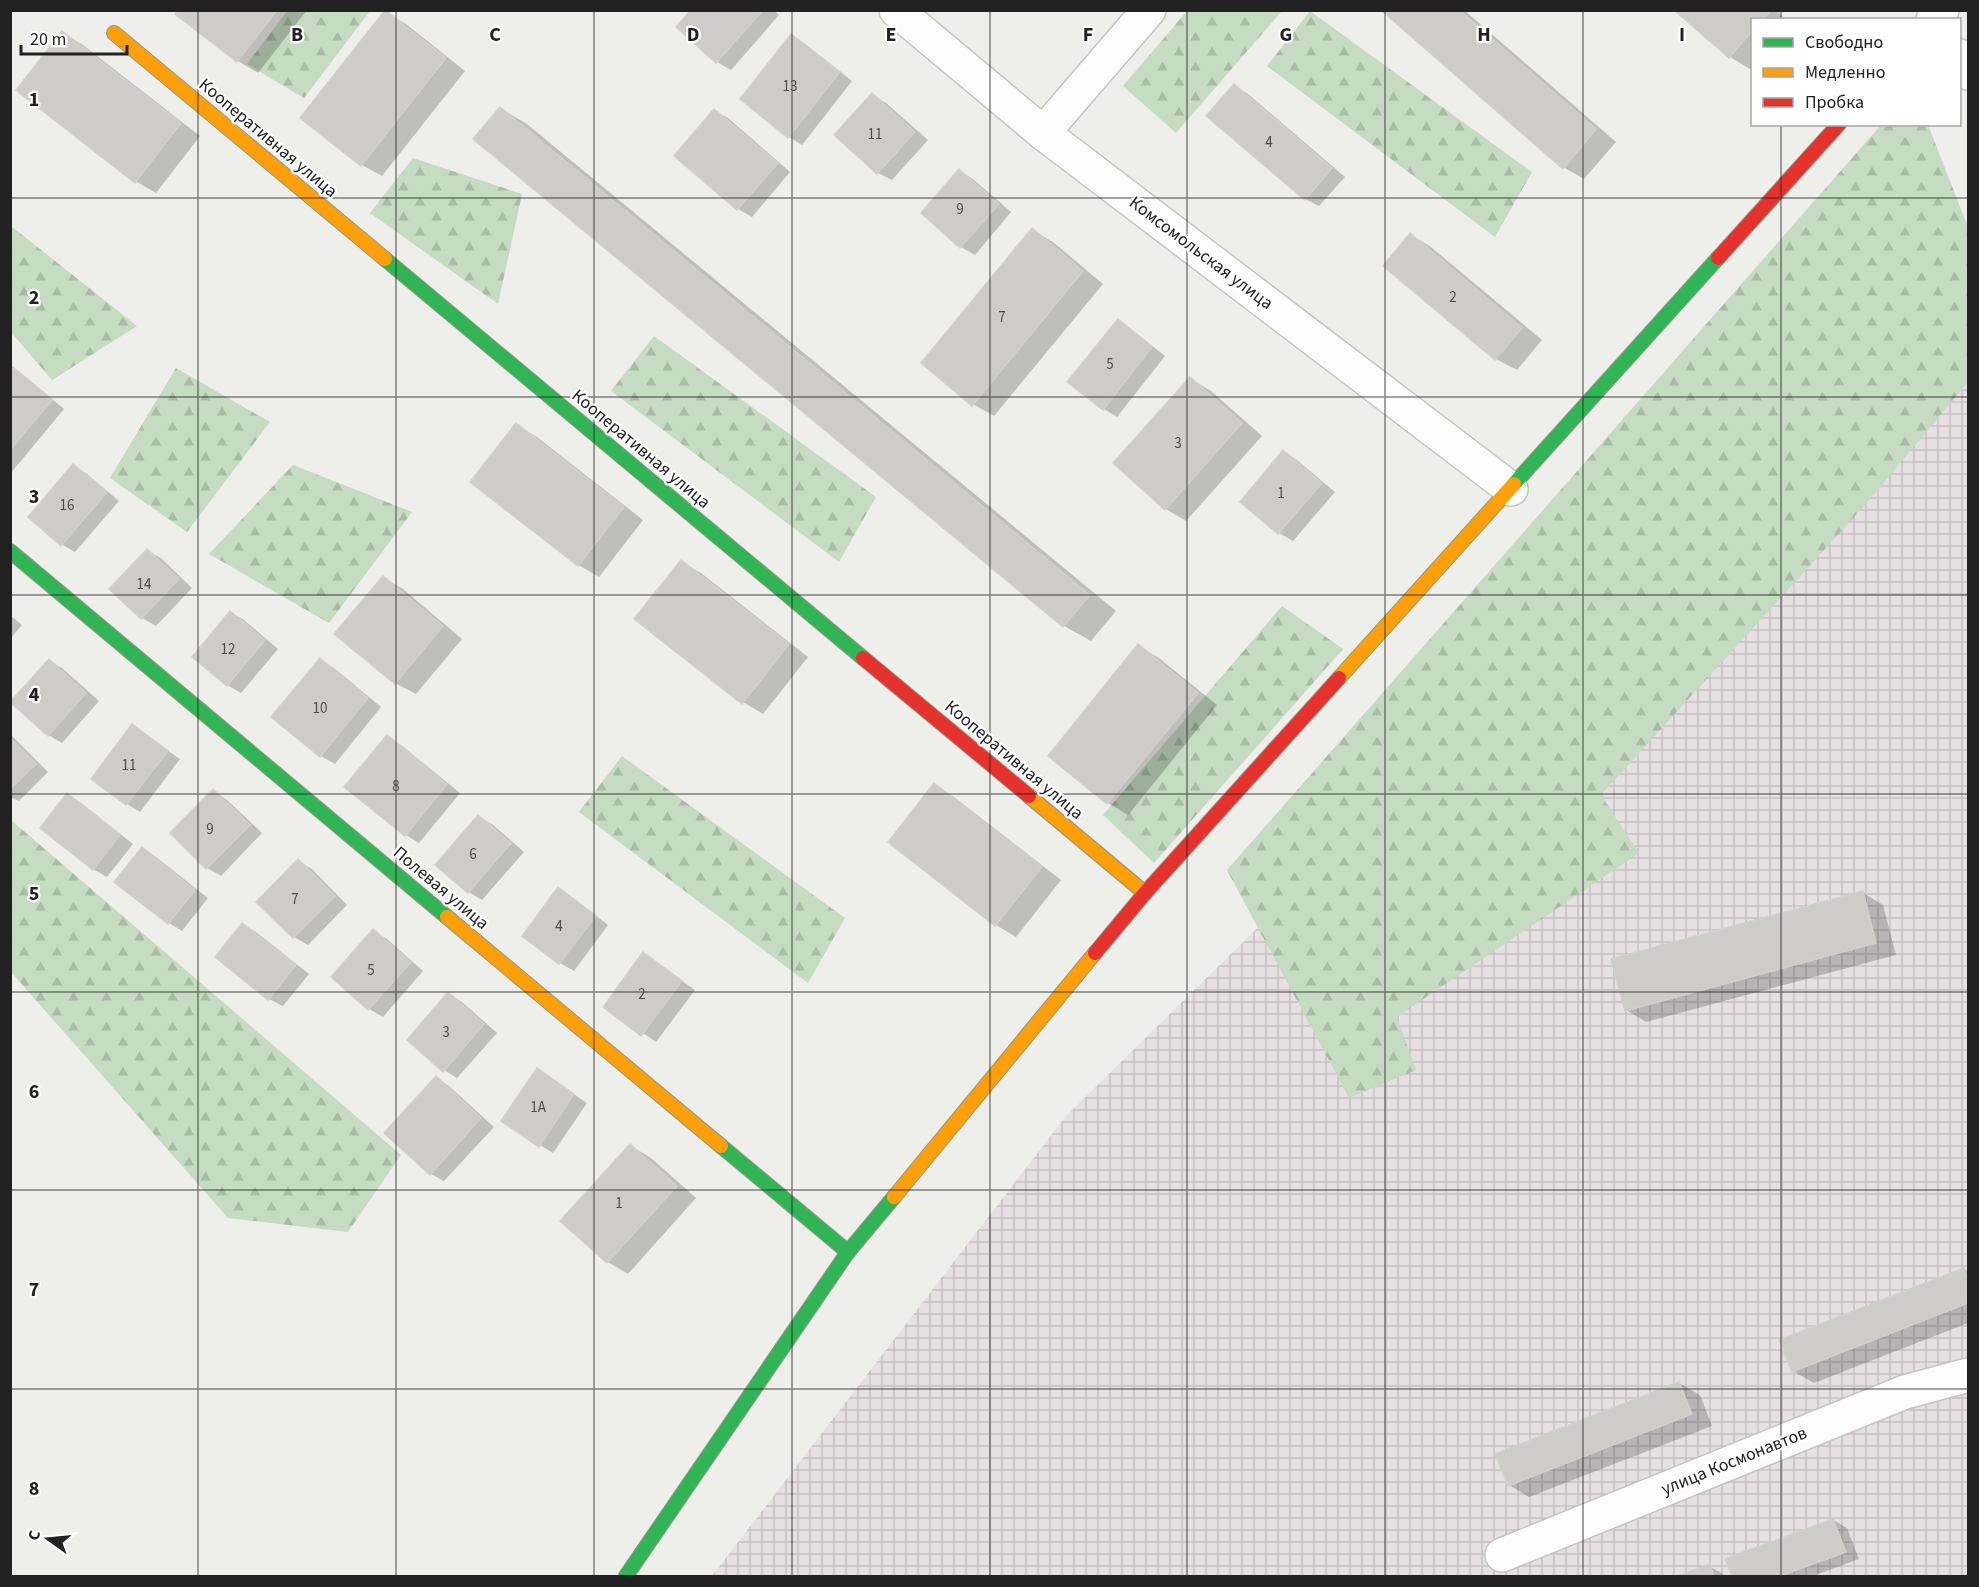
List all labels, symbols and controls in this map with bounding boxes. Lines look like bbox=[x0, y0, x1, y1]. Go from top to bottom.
scale bar bbox=[21, 18, 128, 56]
legend bbox=[1751, 18, 1961, 126]
text: B bbox=[291, 21, 303, 49]
text: C bbox=[489, 21, 501, 49]
text: D bbox=[687, 21, 699, 49]
text: E bbox=[886, 21, 896, 49]
text: F bbox=[1083, 21, 1093, 49]
text: G bbox=[1280, 21, 1292, 49]
text: H bbox=[1477, 21, 1491, 49]
text: I bbox=[1679, 21, 1685, 49]
text: 20 m bbox=[30, 27, 66, 52]
text: Свободно bbox=[1805, 30, 1883, 55]
text: Медленно bbox=[1805, 60, 1885, 85]
street label: Кооперативная улица bbox=[193, 72, 343, 204]
house number: 13 bbox=[783, 76, 797, 97]
text: 1 bbox=[29, 86, 39, 114]
text: Пробка bbox=[1805, 90, 1864, 115]
house number: 11 bbox=[868, 124, 882, 145]
house number: 4 bbox=[1265, 132, 1273, 153]
street label: Комсомольская улица bbox=[1124, 190, 1278, 316]
house number: 9 bbox=[956, 199, 964, 220]
text: 2 bbox=[29, 284, 39, 312]
house number: 2 bbox=[1449, 287, 1457, 308]
house number: 7 bbox=[998, 307, 1006, 328]
house number: 5 bbox=[1106, 354, 1114, 375]
street label: Кооперативная улица bbox=[566, 383, 716, 515]
house number: 3 bbox=[1174, 433, 1182, 454]
text: 3 bbox=[29, 483, 39, 511]
house number: 1 bbox=[1277, 483, 1285, 504]
house number: 16 bbox=[60, 495, 74, 516]
house number: 14 bbox=[137, 574, 152, 595]
house number: 12 bbox=[221, 639, 235, 660]
text: 4 bbox=[29, 681, 40, 709]
street label: Кооперативная улица bbox=[939, 694, 1089, 826]
house number: 10 bbox=[313, 698, 327, 719]
house number: 11 bbox=[122, 755, 136, 776]
house number: 8 bbox=[392, 776, 400, 797]
house number: 9 bbox=[206, 819, 214, 840]
street label: Полевая улица bbox=[388, 840, 494, 936]
house number: 6 bbox=[469, 844, 477, 865]
text: 5 bbox=[29, 880, 39, 908]
house number: 7 bbox=[291, 889, 299, 910]
house number: 4 bbox=[555, 916, 563, 937]
house number: 5 bbox=[367, 960, 375, 981]
house number: 2 bbox=[638, 984, 646, 1005]
house number: 3 bbox=[442, 1022, 450, 1043]
text: 6 bbox=[29, 1078, 39, 1106]
house number: 1А bbox=[530, 1097, 547, 1118]
house number: 1 bbox=[615, 1193, 623, 1214]
text: 7 bbox=[29, 1276, 39, 1304]
street label: улица Космонавтов bbox=[1657, 1420, 1811, 1502]
text: 8 bbox=[29, 1475, 39, 1503]
north arrow bbox=[18, 1509, 78, 1569]
text: С bbox=[23, 1528, 46, 1543]

